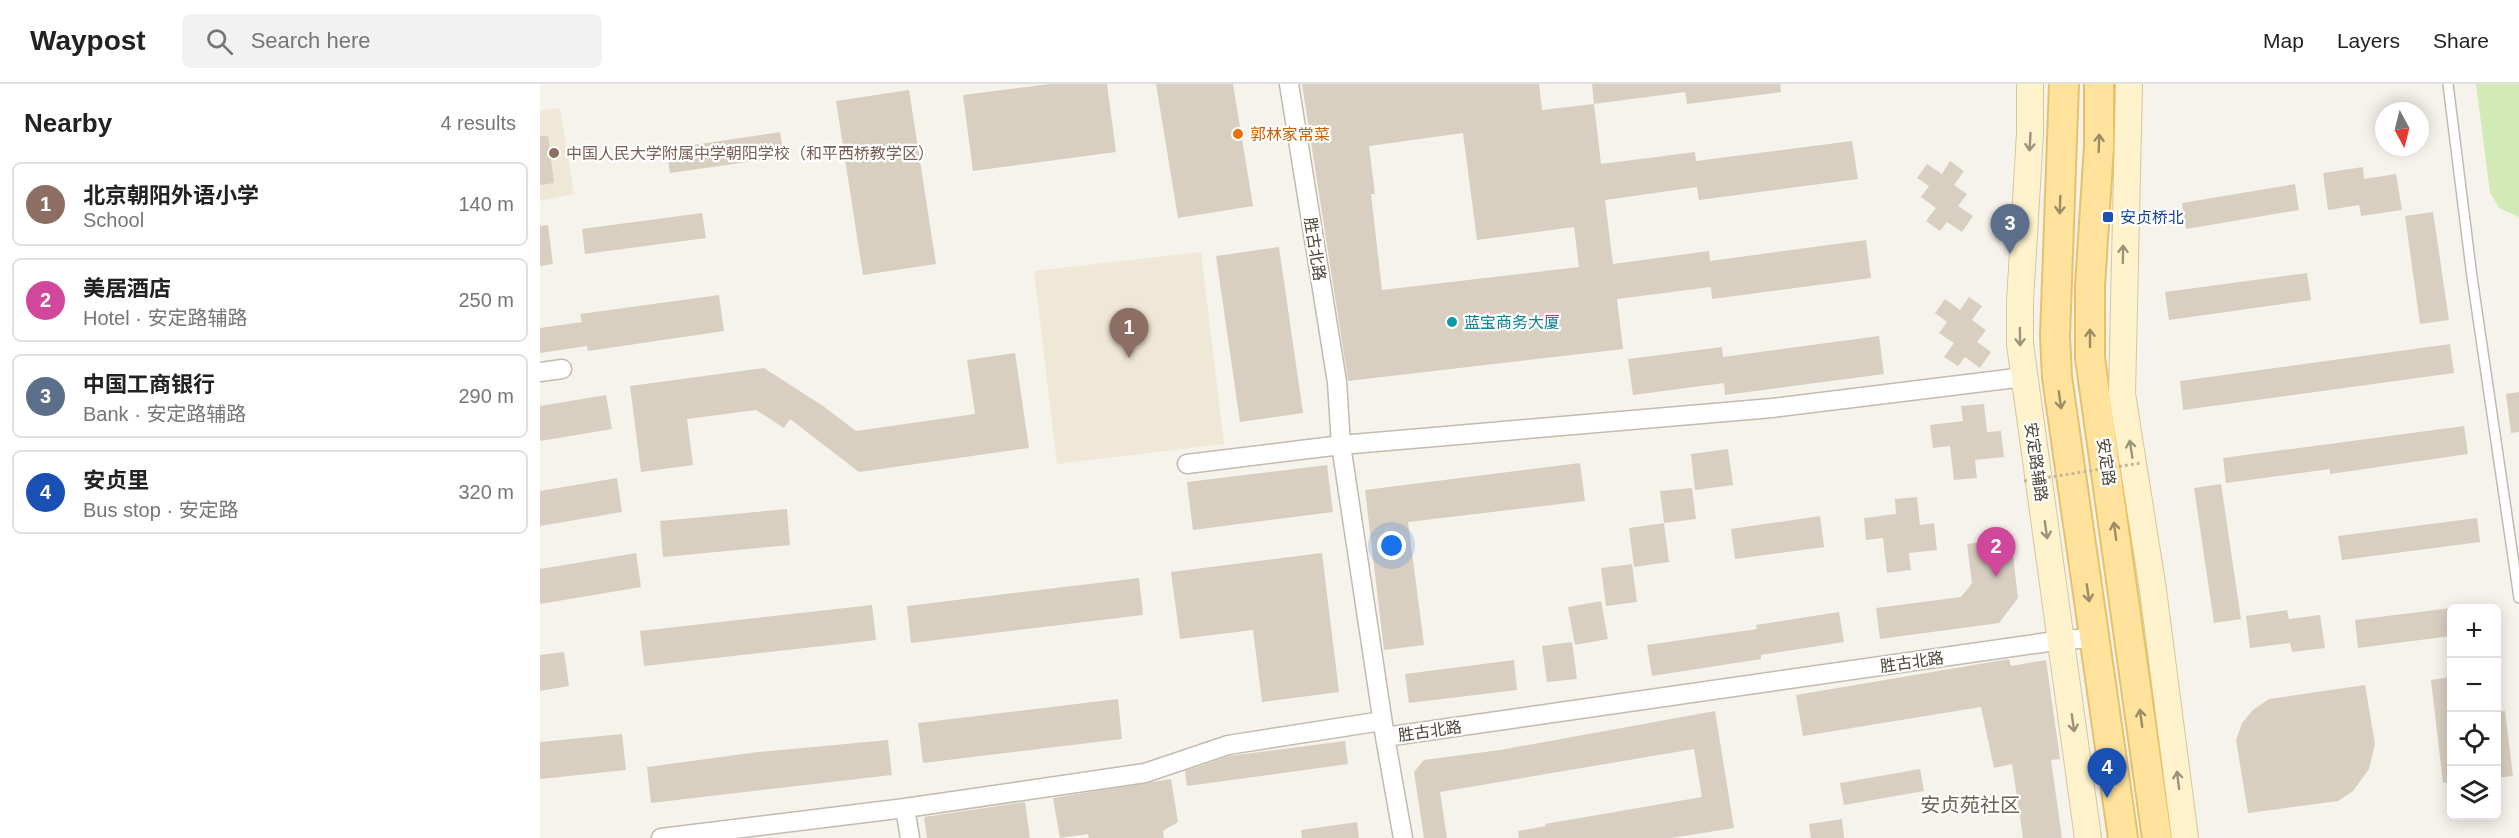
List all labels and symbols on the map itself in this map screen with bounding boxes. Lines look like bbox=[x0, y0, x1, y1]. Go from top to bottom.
north arrow bbox=[2375, 102, 2429, 156]
place label: 郭林家常菜 bbox=[1250, 126, 1330, 143]
marker: 郭林家常菜 bbox=[1231, 127, 1245, 141]
one-way arrow bbox=[2024, 132, 2035, 152]
one-way arrow bbox=[2093, 134, 2104, 154]
place label: 中国人民大学附属中学朝阳学校（和平西桥教学区） bbox=[566, 145, 934, 162]
marker: 中国人民大学附属中学朝阳学校（和平西桥教学区） bbox=[547, 146, 561, 160]
one-way arrow bbox=[2054, 195, 2066, 215]
pin: 3 bbox=[1990, 204, 2030, 254]
place label: 安贞桥北 bbox=[2120, 209, 2184, 226]
marker: 安贞桥北 bbox=[2101, 210, 2115, 224]
street label: 胜古北路 bbox=[1302, 216, 1328, 282]
one-way arrow bbox=[2117, 245, 2129, 265]
pin: 1 bbox=[1110, 308, 1148, 358]
place label: 蓝宝商务大厦 bbox=[1464, 314, 1560, 331]
marker: 蓝宝商务大厦 bbox=[1445, 315, 1459, 329]
one-way arrow bbox=[2015, 327, 2026, 347]
one-way arrow bbox=[2084, 328, 2096, 348]
one-way arrow bbox=[2055, 390, 2066, 409]
street label: 安定路辅路 bbox=[2022, 421, 2050, 503]
street label: 安定路 bbox=[2094, 437, 2118, 487]
one-way arrow bbox=[2125, 439, 2136, 459]
one-way arrow bbox=[2041, 520, 2052, 540]
one-way arrow bbox=[2110, 522, 2121, 542]
pin: 2 bbox=[1976, 528, 2016, 577]
your location bbox=[1377, 531, 1406, 560]
one-way arrow bbox=[2083, 583, 2094, 602]
street label: 胜古北路 bbox=[1879, 649, 1945, 675]
one-way arrow bbox=[2136, 708, 2147, 728]
one-way arrow bbox=[2068, 713, 2079, 733]
street label: 胜古北路 bbox=[1397, 718, 1463, 744]
pin: 4 bbox=[2088, 748, 2126, 798]
one-way arrow bbox=[2172, 771, 2183, 790]
district label: 安贞苑社区 bbox=[1920, 794, 2020, 816]

